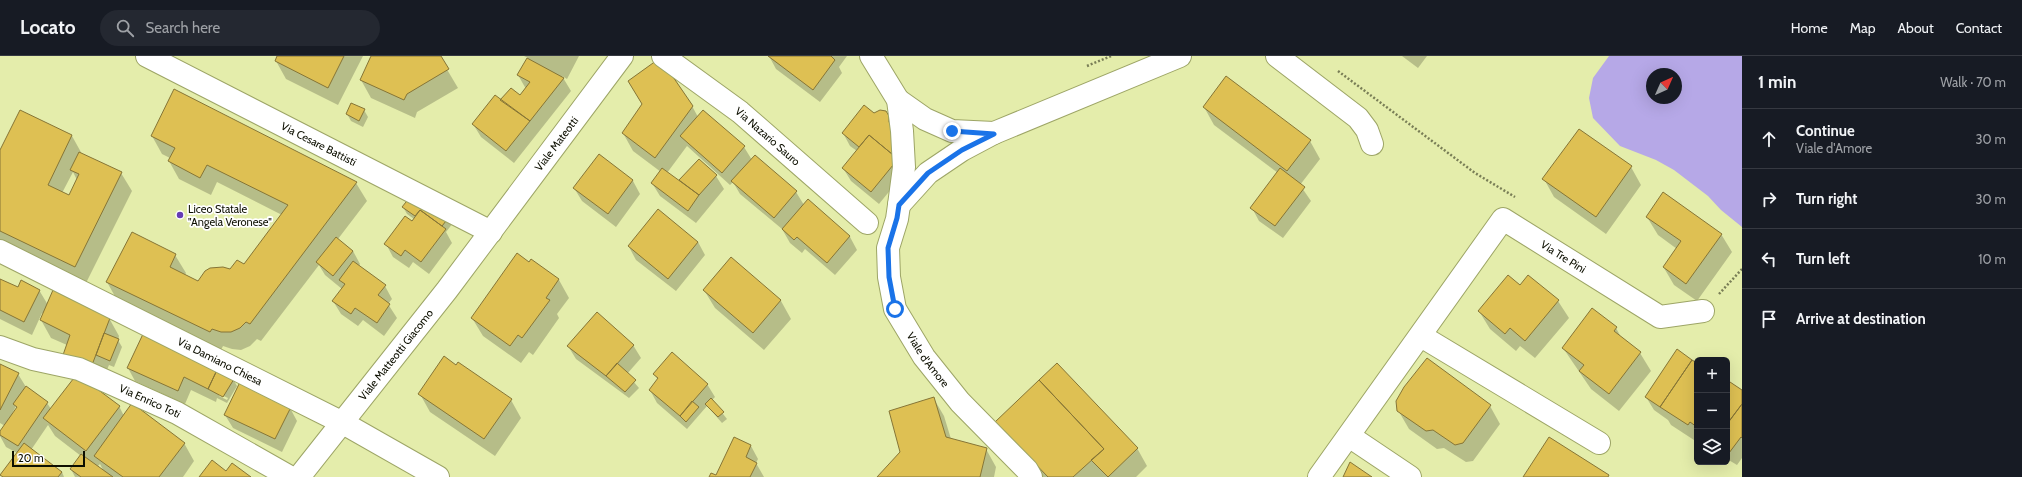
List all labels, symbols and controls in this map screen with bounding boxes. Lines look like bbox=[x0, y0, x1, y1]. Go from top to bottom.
search box bbox=[100, 10, 380, 46]
text: Locato bbox=[20, 16, 76, 39]
icon: search bbox=[114, 17, 136, 39]
text: Search here bbox=[146, 19, 220, 37]
text: Home bbox=[1791, 19, 1828, 37]
text: Map bbox=[1850, 19, 1875, 37]
text: About bbox=[1897, 19, 1934, 37]
text: Contact bbox=[1956, 19, 2002, 37]
north arrow bbox=[1646, 68, 1682, 104]
text: 1 min bbox=[1758, 72, 1796, 92]
text: Walk · 70 m bbox=[1940, 74, 2006, 90]
street label: Via Nazario Sauro bbox=[732, 104, 803, 168]
street label: Viale Mateotti bbox=[531, 114, 581, 174]
street label: Via Cesare Battisti bbox=[279, 119, 359, 169]
route end bbox=[943, 122, 961, 140]
text: Continue bbox=[1796, 122, 1855, 140]
icon: ahead bbox=[1758, 128, 1780, 150]
text: 30 m bbox=[1976, 131, 2006, 147]
text: Viale d'Amore bbox=[1796, 140, 1872, 156]
icon: right bbox=[1758, 188, 1780, 210]
text: Turn right bbox=[1796, 190, 1857, 208]
text: 30 m bbox=[1976, 191, 2006, 207]
place label: Liceo Statale "Angela Veronese" bbox=[188, 202, 272, 229]
marker: Liceo Statale "Angela Veronese" bbox=[175, 210, 185, 220]
street label: Via Tre Pini bbox=[1538, 237, 1589, 276]
icon: left bbox=[1758, 248, 1780, 270]
text: Turn left bbox=[1796, 250, 1850, 268]
text: 10 m bbox=[1978, 251, 2006, 267]
route start bbox=[886, 300, 904, 318]
street label: Viale Matteotti Giacomo bbox=[355, 306, 436, 403]
icon: arrive bbox=[1758, 308, 1780, 330]
text: Arrive at destination bbox=[1796, 310, 1926, 328]
street label: Viale d'Amore bbox=[904, 330, 953, 390]
street label: Via Damiano Chiesa bbox=[175, 334, 265, 389]
map controls bbox=[1694, 357, 1730, 465]
button: + bbox=[1694, 357, 1730, 393]
street label: Via Enrico Toti bbox=[117, 381, 183, 421]
button: − bbox=[1694, 393, 1730, 429]
button: layers bbox=[1694, 429, 1730, 465]
scale bar bbox=[12, 449, 85, 468]
text: 20 m bbox=[18, 451, 44, 465]

